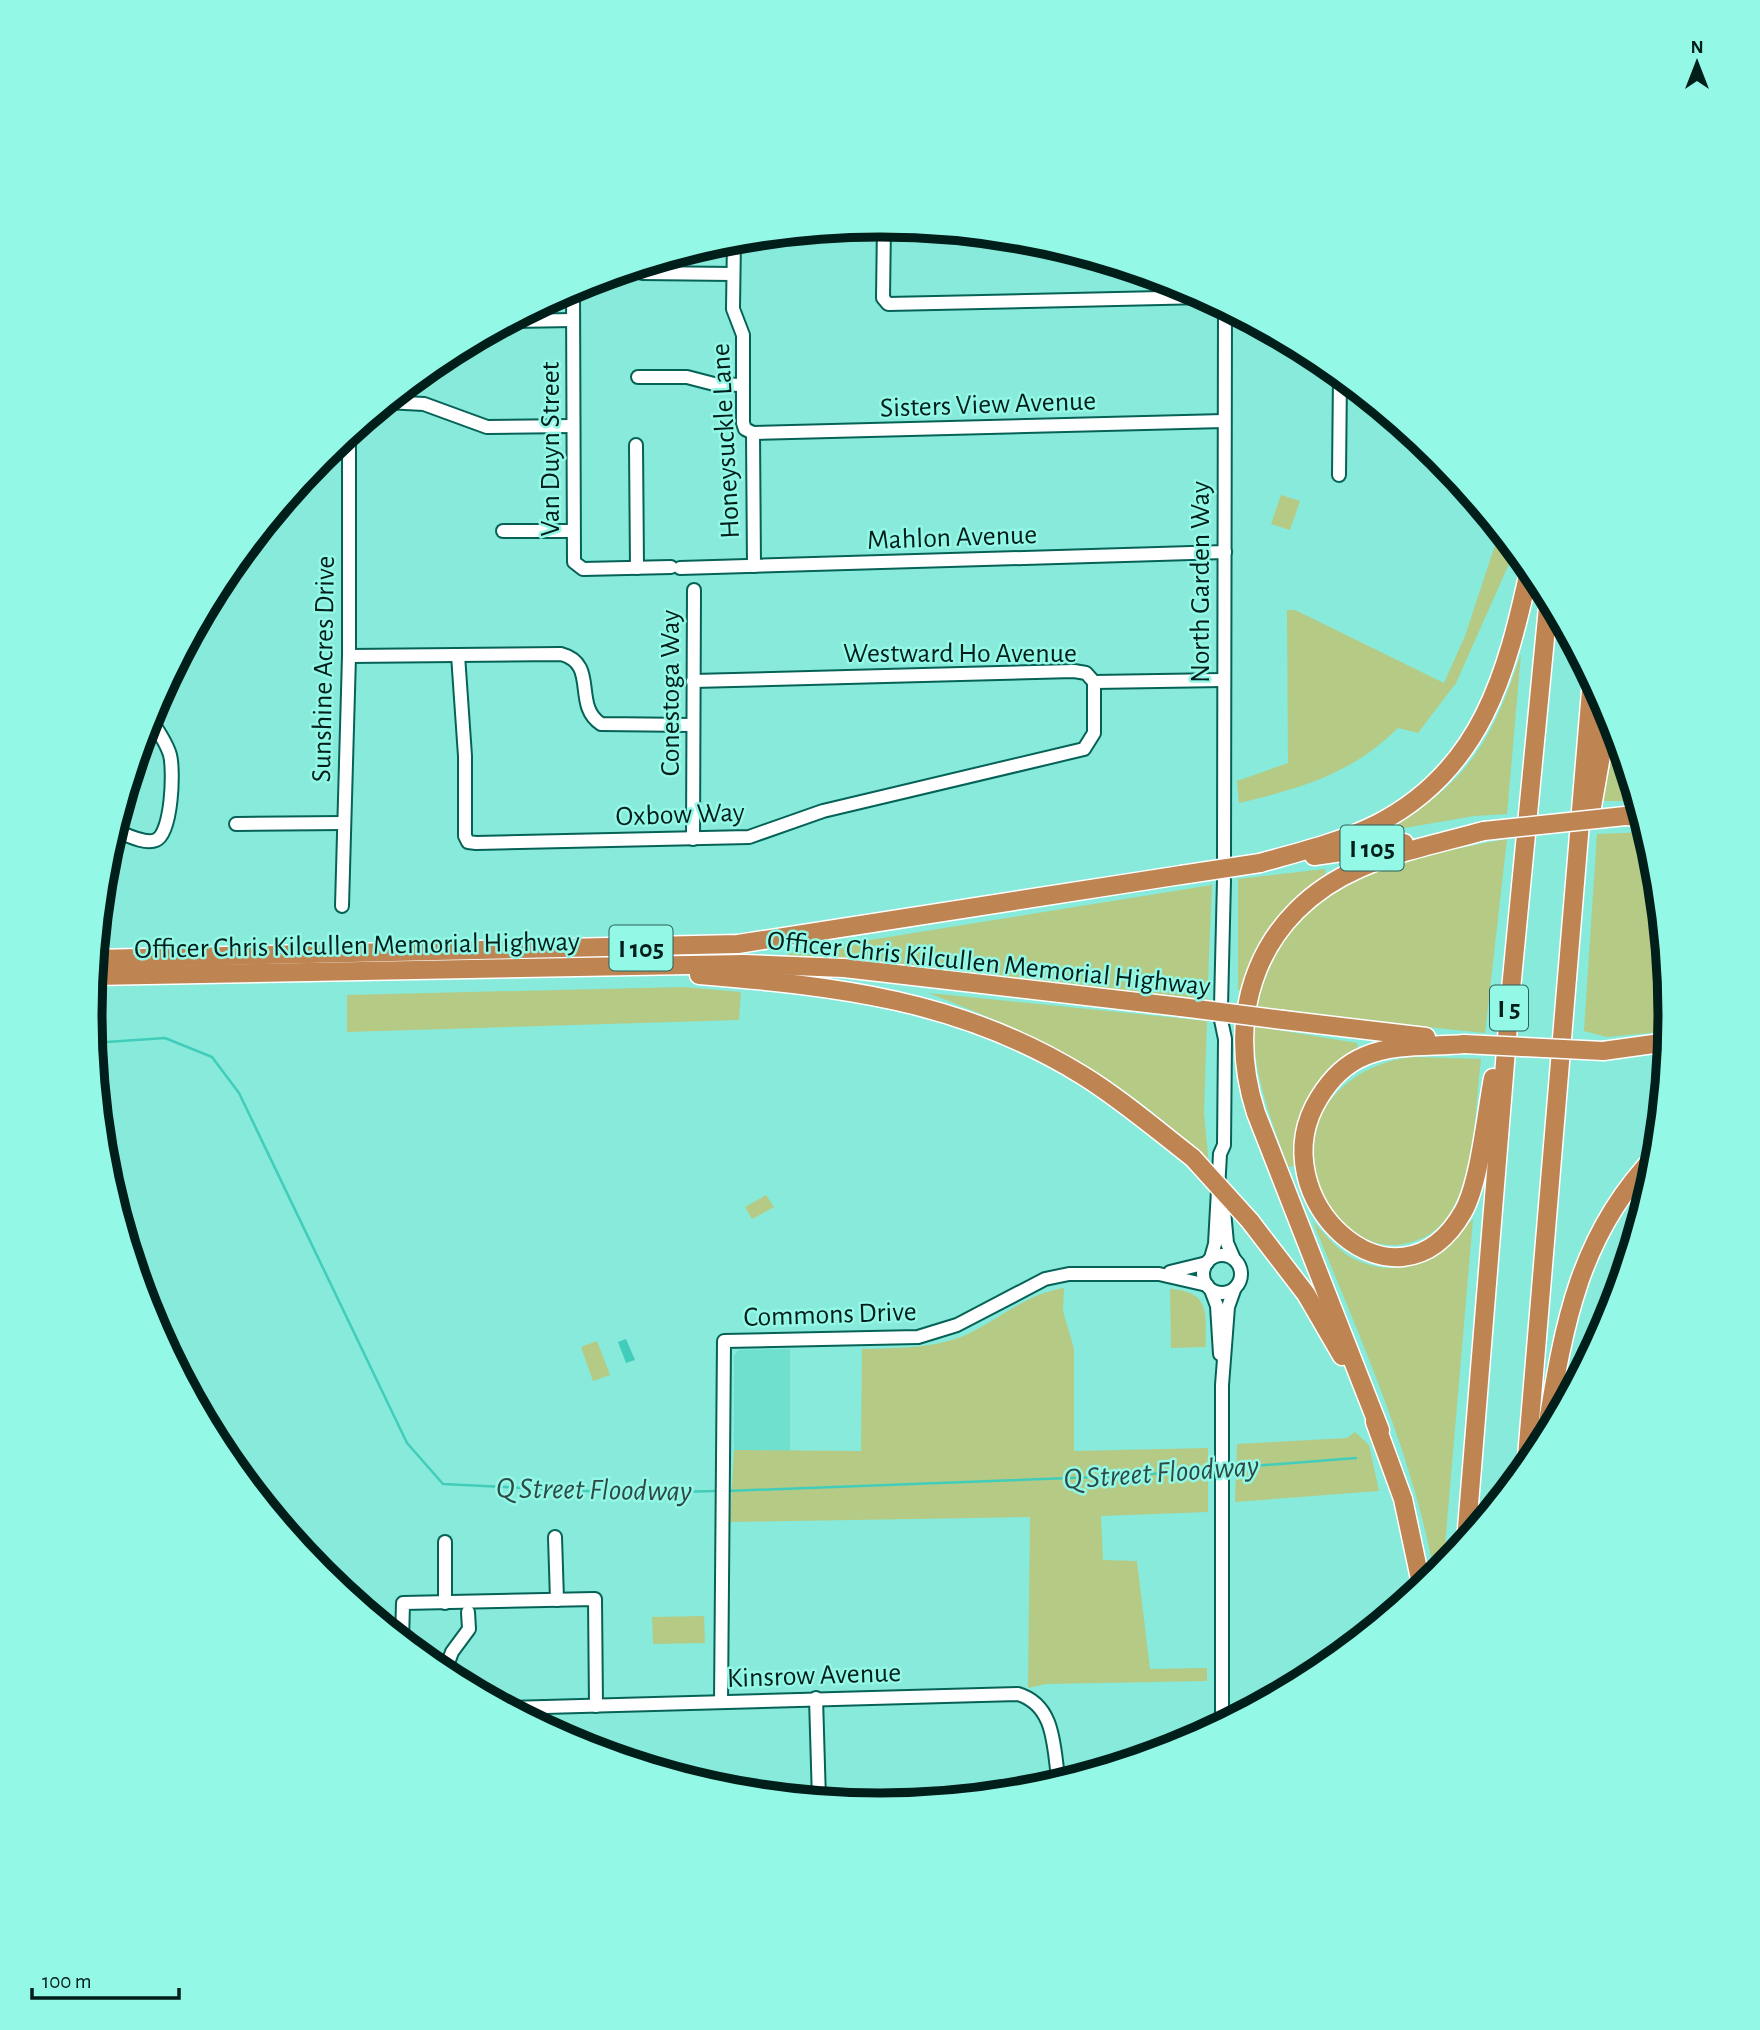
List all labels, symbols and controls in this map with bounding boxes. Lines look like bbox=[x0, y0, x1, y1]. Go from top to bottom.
north arrow bbox=[1662, 28, 1732, 98]
text: N bbox=[1690, 38, 1704, 57]
street label: Honeysuckle Lane bbox=[707, 342, 745, 539]
street label: Van Duyn Street bbox=[537, 361, 565, 536]
street label: Sisters View Avenue bbox=[879, 387, 1097, 423]
street label: North Garden Way bbox=[1187, 481, 1215, 683]
street label: Mahlon Avenue bbox=[866, 521, 1038, 555]
street label: Sunshine Acres Drive bbox=[308, 555, 340, 783]
street label: Conestoga Way bbox=[657, 610, 685, 776]
street label: Westward Ho Avenue bbox=[843, 640, 1077, 668]
street label: Oxbow Way bbox=[615, 799, 745, 831]
road number: I 105 bbox=[1340, 826, 1404, 870]
road number: I 105 bbox=[610, 925, 672, 970]
street label: Officer Chris Kilcullen Memorial Highway bbox=[766, 927, 1212, 1001]
street label: Officer Chris Kilcullen Memorial Highway bbox=[134, 928, 580, 964]
road number: I 5 bbox=[1490, 986, 1528, 1030]
street label: Commons Drive bbox=[743, 1298, 917, 1332]
water label: Q Street Floodway bbox=[1063, 1451, 1260, 1495]
water label: Q Street Floodway bbox=[496, 1473, 693, 1507]
street label: Kinsrow Avenue bbox=[726, 1659, 902, 1693]
scale bar bbox=[32, 1956, 178, 2000]
text: 100 m bbox=[42, 1971, 92, 1992]

